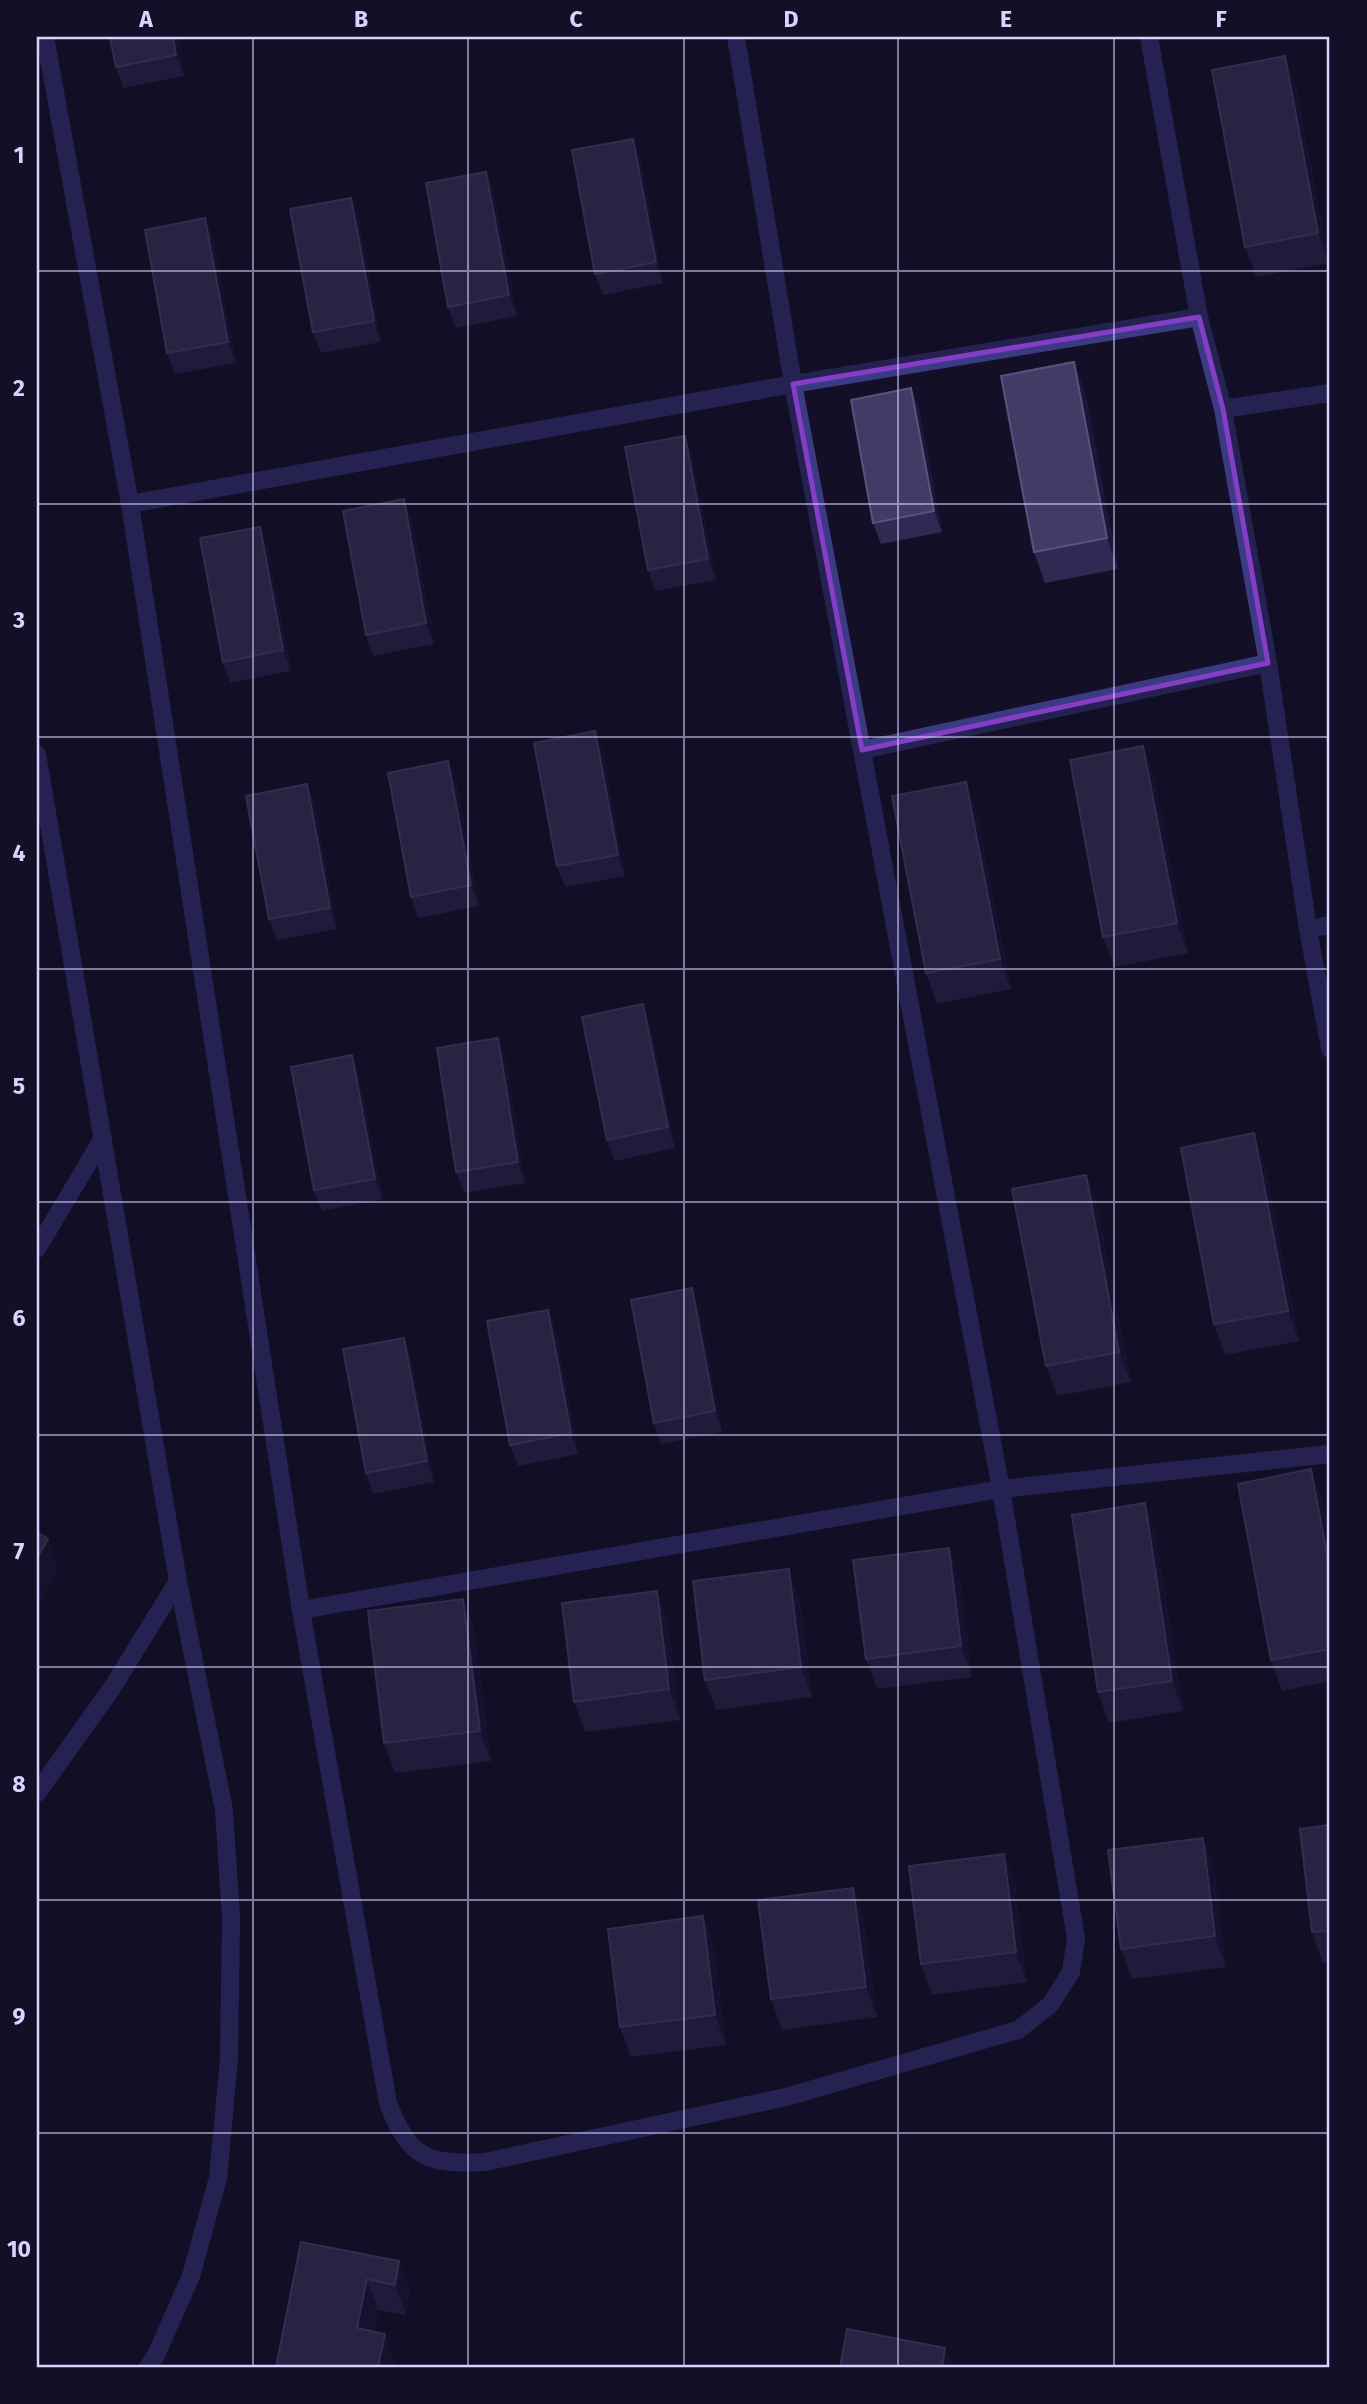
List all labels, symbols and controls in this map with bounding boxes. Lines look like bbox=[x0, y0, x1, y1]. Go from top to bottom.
text: A bbox=[138, 5, 153, 33]
text: B bbox=[354, 5, 368, 33]
text: C bbox=[569, 5, 583, 33]
text: D bbox=[784, 5, 799, 33]
text: E bbox=[1000, 5, 1012, 33]
text: F bbox=[1215, 5, 1227, 33]
text: 1 bbox=[14, 141, 24, 169]
text: 2 bbox=[13, 374, 25, 402]
text: 3 bbox=[12, 606, 25, 634]
text: 4 bbox=[13, 839, 26, 867]
text: 5 bbox=[13, 1072, 25, 1100]
text: 6 bbox=[13, 1304, 26, 1332]
text: 7 bbox=[14, 1537, 25, 1565]
text: 8 bbox=[12, 1770, 26, 1798]
text: 9 bbox=[13, 2002, 26, 2030]
text: 10 bbox=[7, 2235, 31, 2263]

